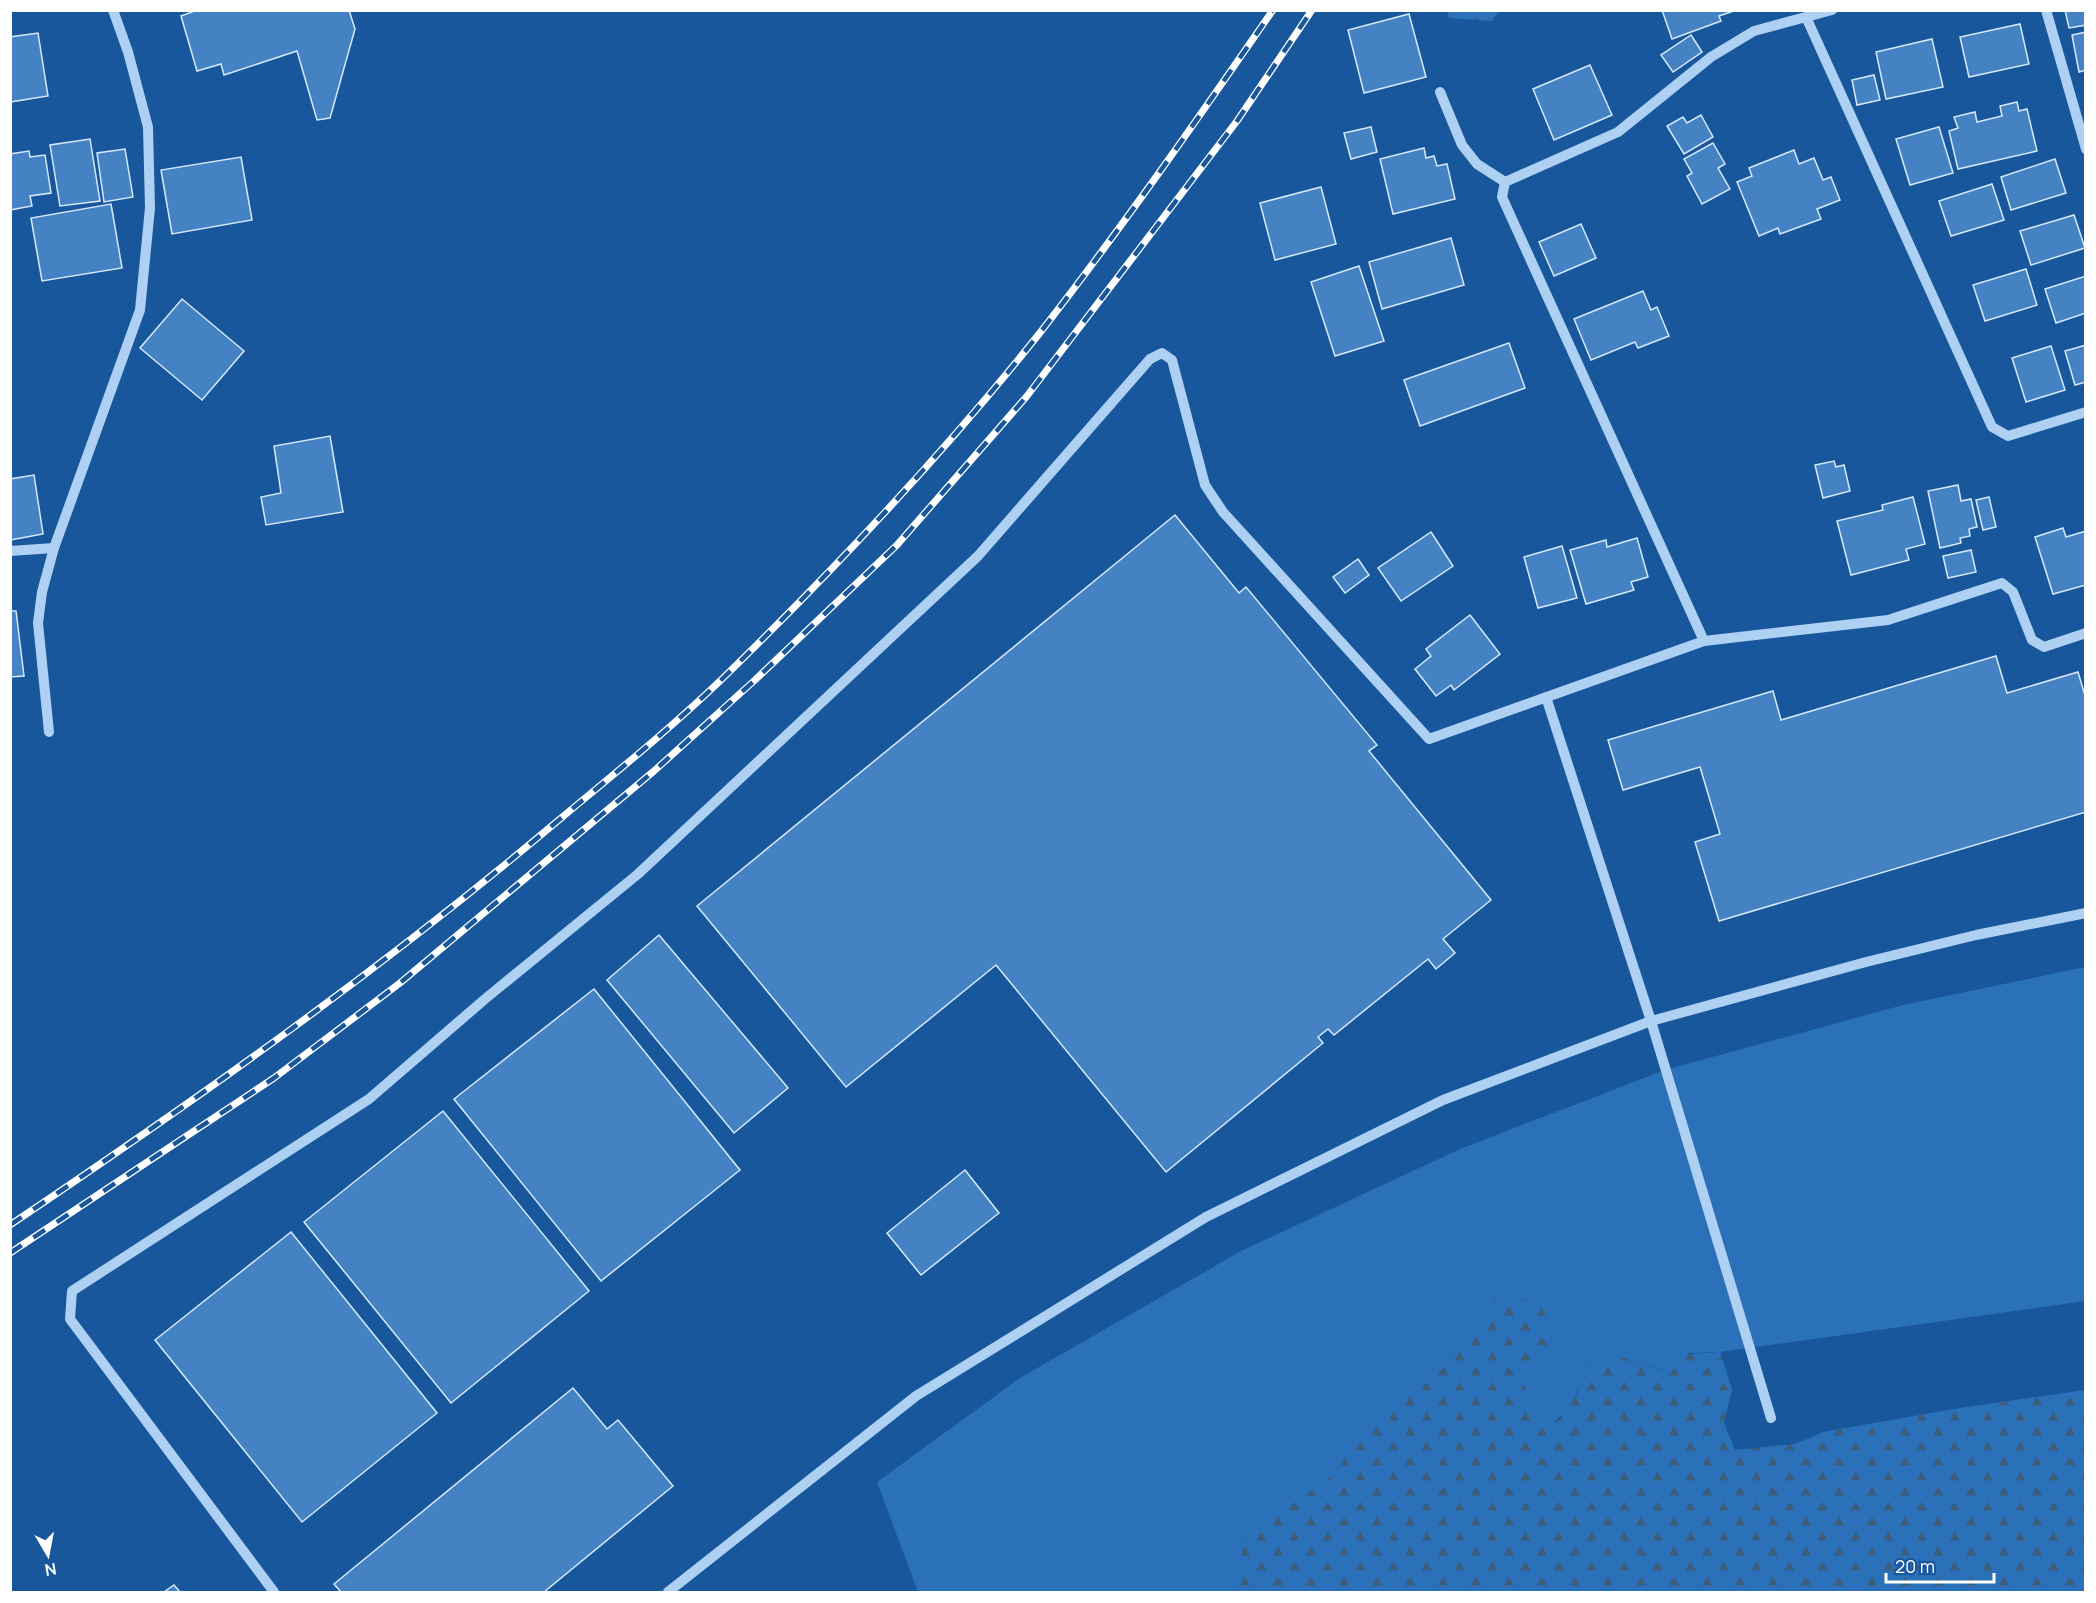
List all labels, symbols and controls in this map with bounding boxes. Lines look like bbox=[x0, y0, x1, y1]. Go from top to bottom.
north arrow bbox=[18, 1525, 78, 1585]
scale bar bbox=[1886, 1546, 1994, 1584]
text: 20 m bbox=[1895, 1554, 1935, 1578]
text: N bbox=[43, 1558, 58, 1582]

